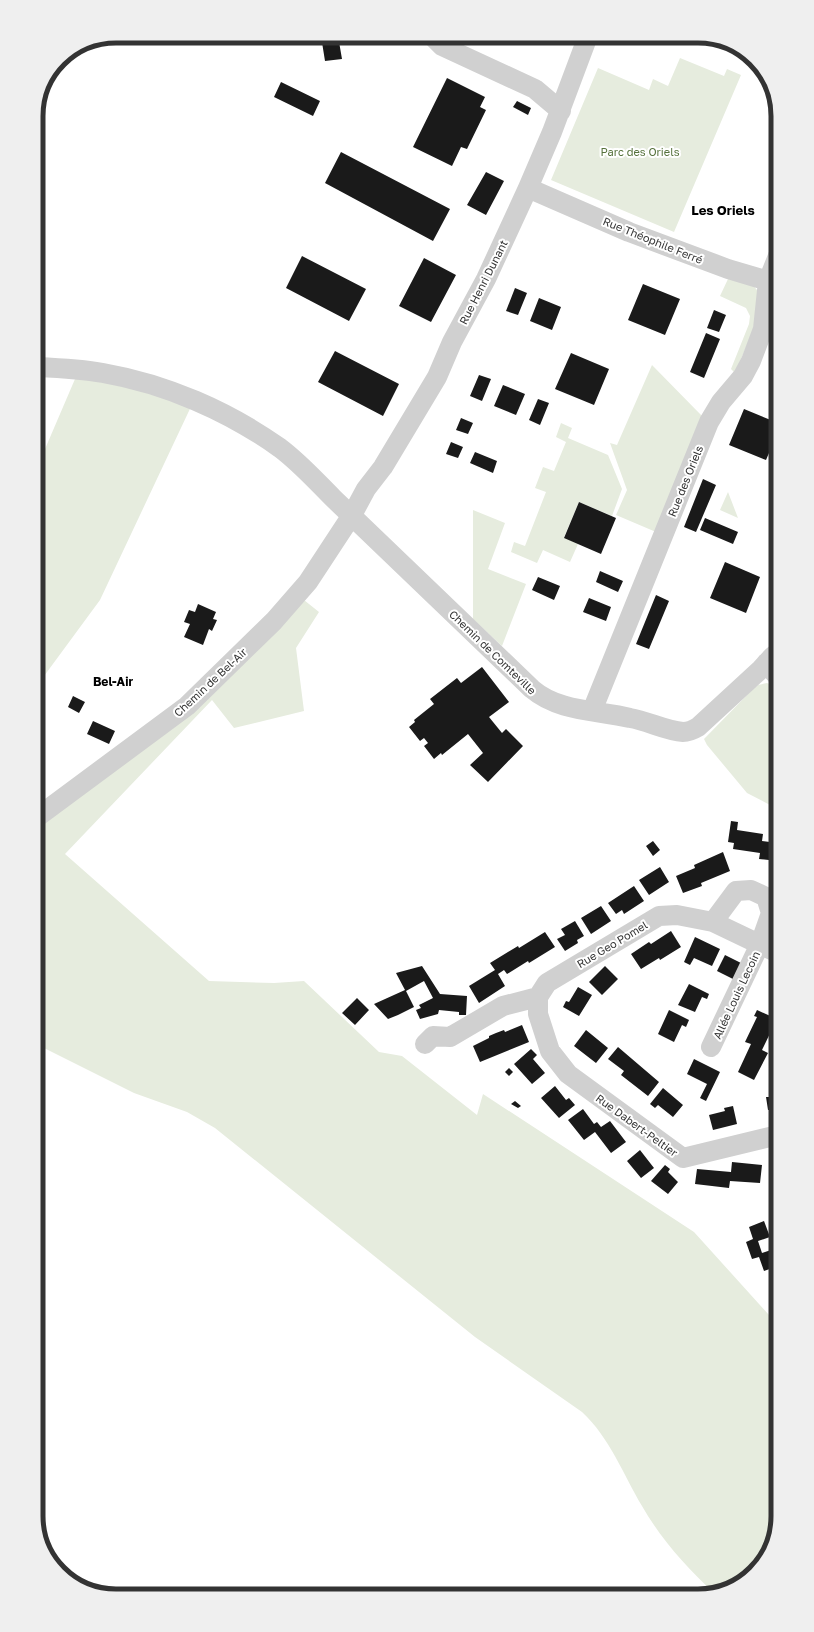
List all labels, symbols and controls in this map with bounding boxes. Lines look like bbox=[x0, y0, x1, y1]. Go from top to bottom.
park label: Parc des Oriels bbox=[600, 145, 680, 158]
district label: Les Oriels bbox=[691, 202, 755, 218]
street label: Rue Théophile Ferré bbox=[601, 214, 705, 266]
street label: Rue Henri Dunant bbox=[456, 238, 510, 326]
street label: Rue des Oriels bbox=[665, 443, 705, 519]
street label: Chemin de Comteville bbox=[447, 607, 539, 697]
street label: Chemin de Bel-Air bbox=[171, 645, 249, 719]
district label: Bel-Air bbox=[93, 674, 133, 689]
street label: Rue Geo Pomel bbox=[574, 918, 650, 970]
street label: Allée Louis Lecoin bbox=[710, 949, 762, 1041]
street label: Rue Dabert-Peltier bbox=[594, 1091, 681, 1159]

